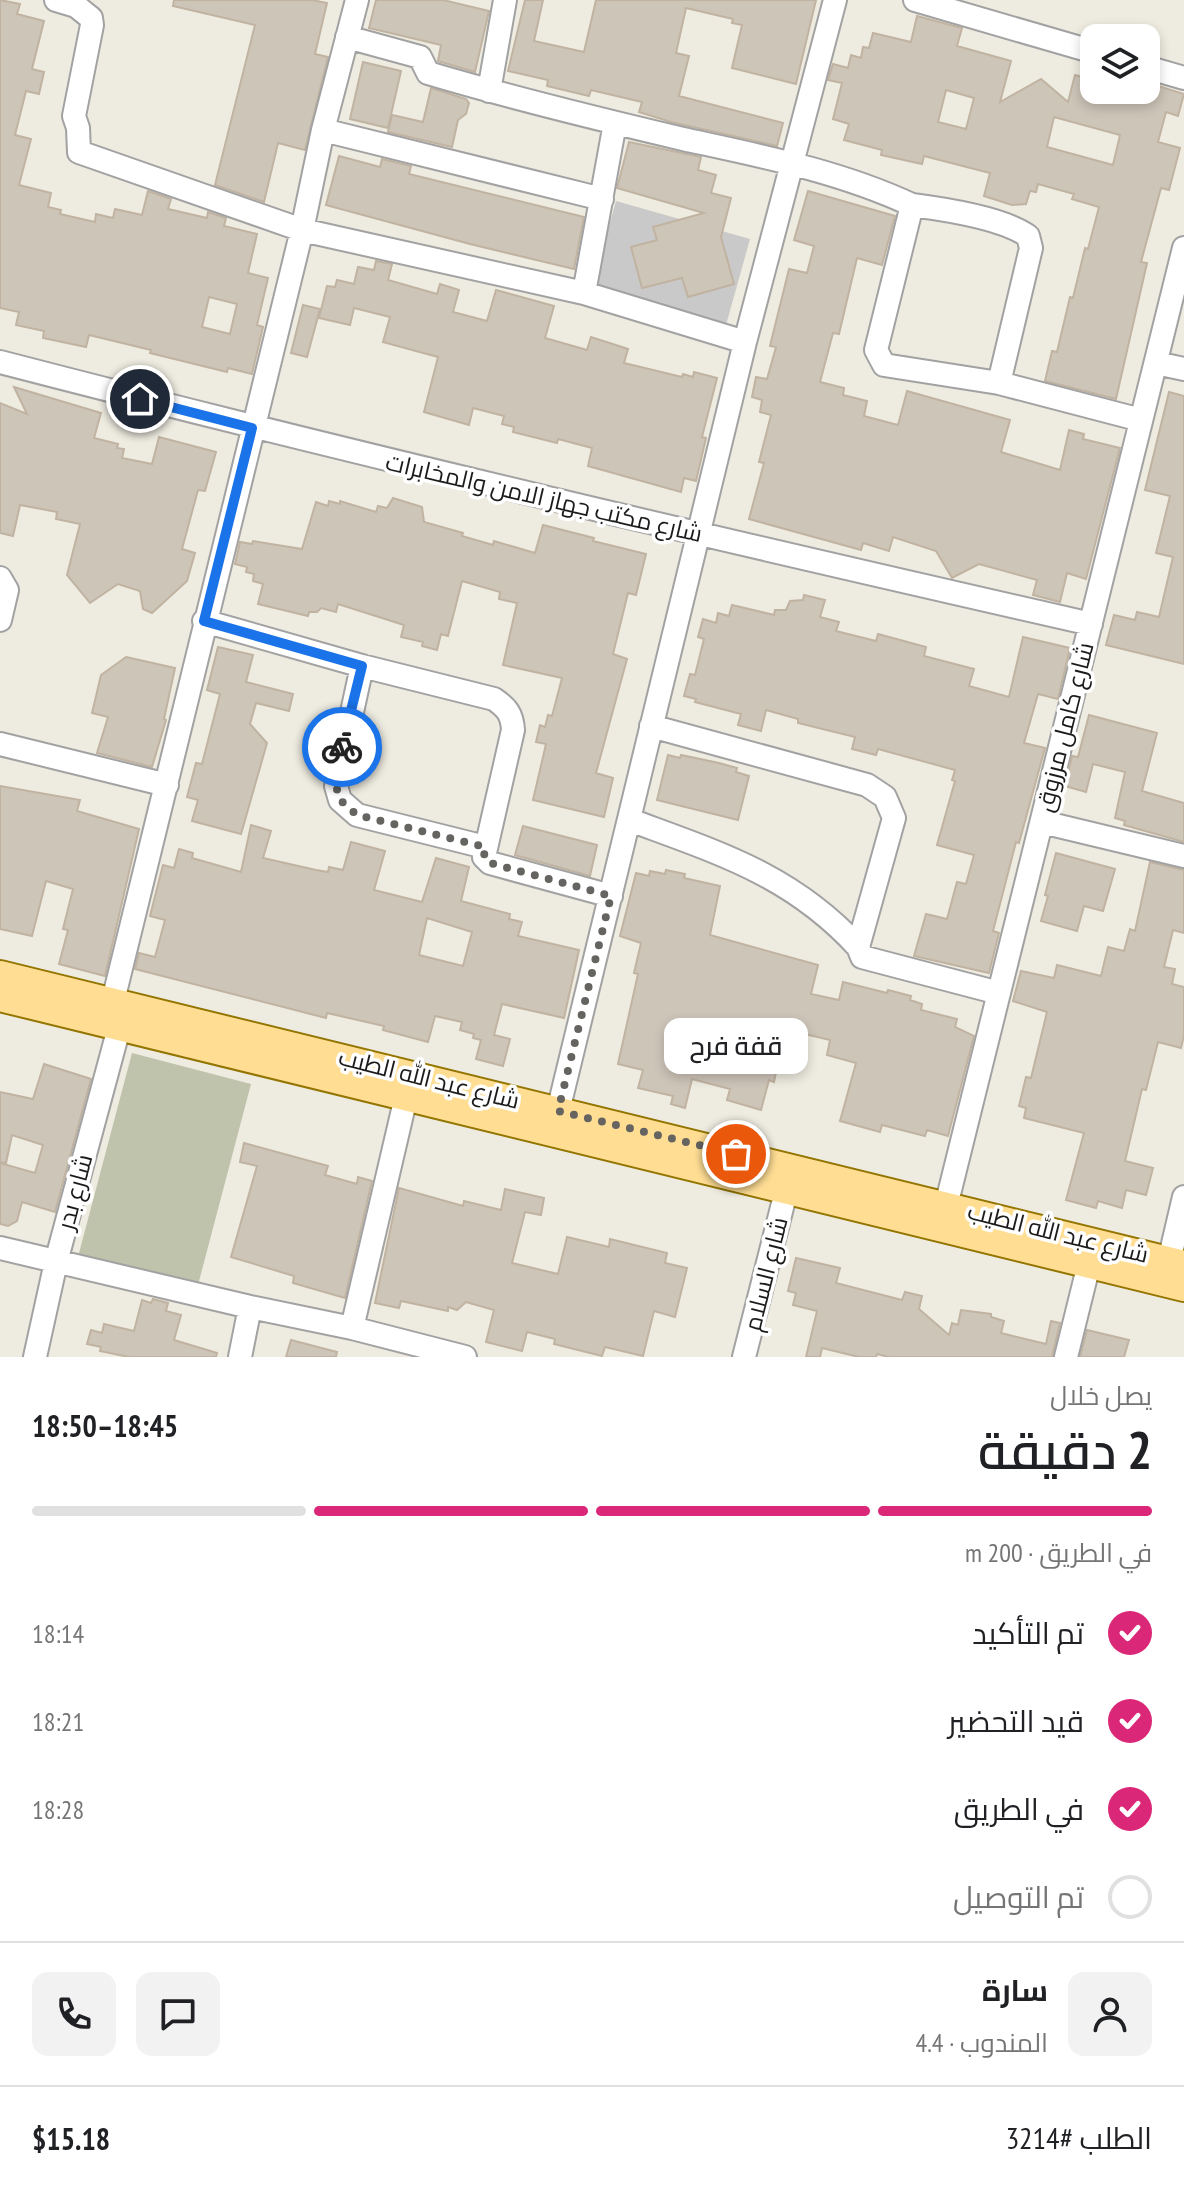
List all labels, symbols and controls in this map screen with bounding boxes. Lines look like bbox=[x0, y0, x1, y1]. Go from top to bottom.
map controls bbox=[1080, 24, 1160, 104]
button: layers bbox=[1080, 24, 1160, 104]
pin bbox=[106, 365, 174, 433]
icon: home bbox=[118, 377, 162, 421]
street label: شارع مكتب جهاز الامن والمخابرات bbox=[382, 446, 706, 550]
street label: شارع كامل مرزوق bbox=[1028, 639, 1102, 815]
courier bbox=[302, 707, 382, 787]
icon: bike bbox=[320, 725, 364, 769]
callout: قفة فرح bbox=[664, 1018, 808, 1074]
text: قفة فرح bbox=[690, 1029, 782, 1062]
street label: شارع عبد الله الطيب bbox=[335, 1041, 523, 1117]
pin bbox=[702, 1120, 770, 1188]
icon: bag bbox=[714, 1132, 758, 1176]
street label: شارع بدر bbox=[49, 1151, 100, 1235]
street label: شارع عبد الله الطيب bbox=[964, 1195, 1152, 1271]
street label: شارع السلام bbox=[736, 1214, 796, 1334]
text: يصل خلال bbox=[1050, 1379, 1152, 1412]
text: 18:45–18:50 bbox=[32, 1406, 178, 1445]
text: 2 دقيقة bbox=[978, 1416, 1152, 1483]
text: في الطريق · 200 m bbox=[965, 1536, 1152, 1569]
icon: check bbox=[1108, 1611, 1152, 1655]
text: تم التأكيد bbox=[972, 1613, 1084, 1652]
text: 18:14 bbox=[32, 1617, 84, 1650]
icon: check bbox=[1108, 1699, 1152, 1743]
text: قيد التحضير bbox=[948, 1701, 1084, 1740]
text: 18:21 bbox=[32, 1705, 84, 1738]
icon: check bbox=[1108, 1787, 1152, 1831]
text: في الطريق bbox=[954, 1789, 1084, 1828]
text: 18:28 bbox=[32, 1793, 84, 1826]
text: تم التوصيل bbox=[953, 1877, 1084, 1916]
text: سارة bbox=[982, 1970, 1048, 2009]
button: phone bbox=[32, 1972, 116, 2056]
button: chat bbox=[136, 1972, 220, 2056]
button: person bbox=[1068, 1972, 1152, 2056]
text: المندوب · 4.4 bbox=[915, 2026, 1048, 2059]
text: الطلب #3214 bbox=[1006, 2118, 1152, 2157]
text: $15.18 bbox=[32, 2119, 110, 2158]

